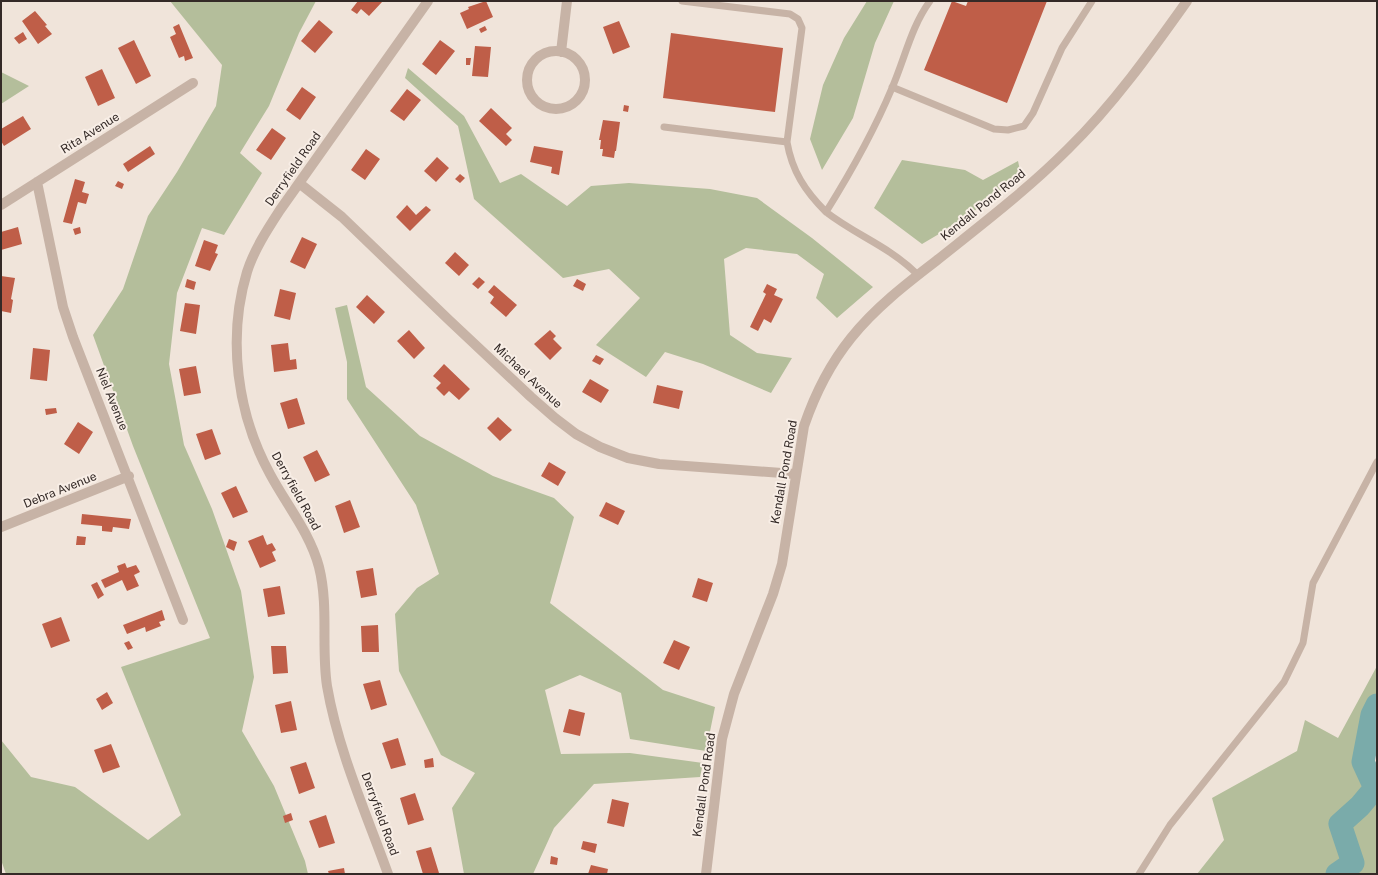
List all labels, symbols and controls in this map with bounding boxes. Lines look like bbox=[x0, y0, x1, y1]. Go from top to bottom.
street label: Rita Avenue bbox=[58, 109, 122, 157]
street label: Derryfield Road bbox=[262, 129, 324, 209]
street label: Kendall Pond Road bbox=[938, 166, 1028, 244]
street label: Michael Avenue bbox=[491, 341, 565, 411]
street label: Niel Avenue bbox=[93, 366, 131, 433]
street label: Kendall Pond Road bbox=[768, 419, 800, 525]
street label: Derryfield Road bbox=[269, 449, 323, 533]
street label: Debra Avenue bbox=[21, 469, 99, 511]
street label: Kendall Pond Road bbox=[690, 732, 718, 838]
street label: Derryfield Road bbox=[358, 771, 402, 857]

